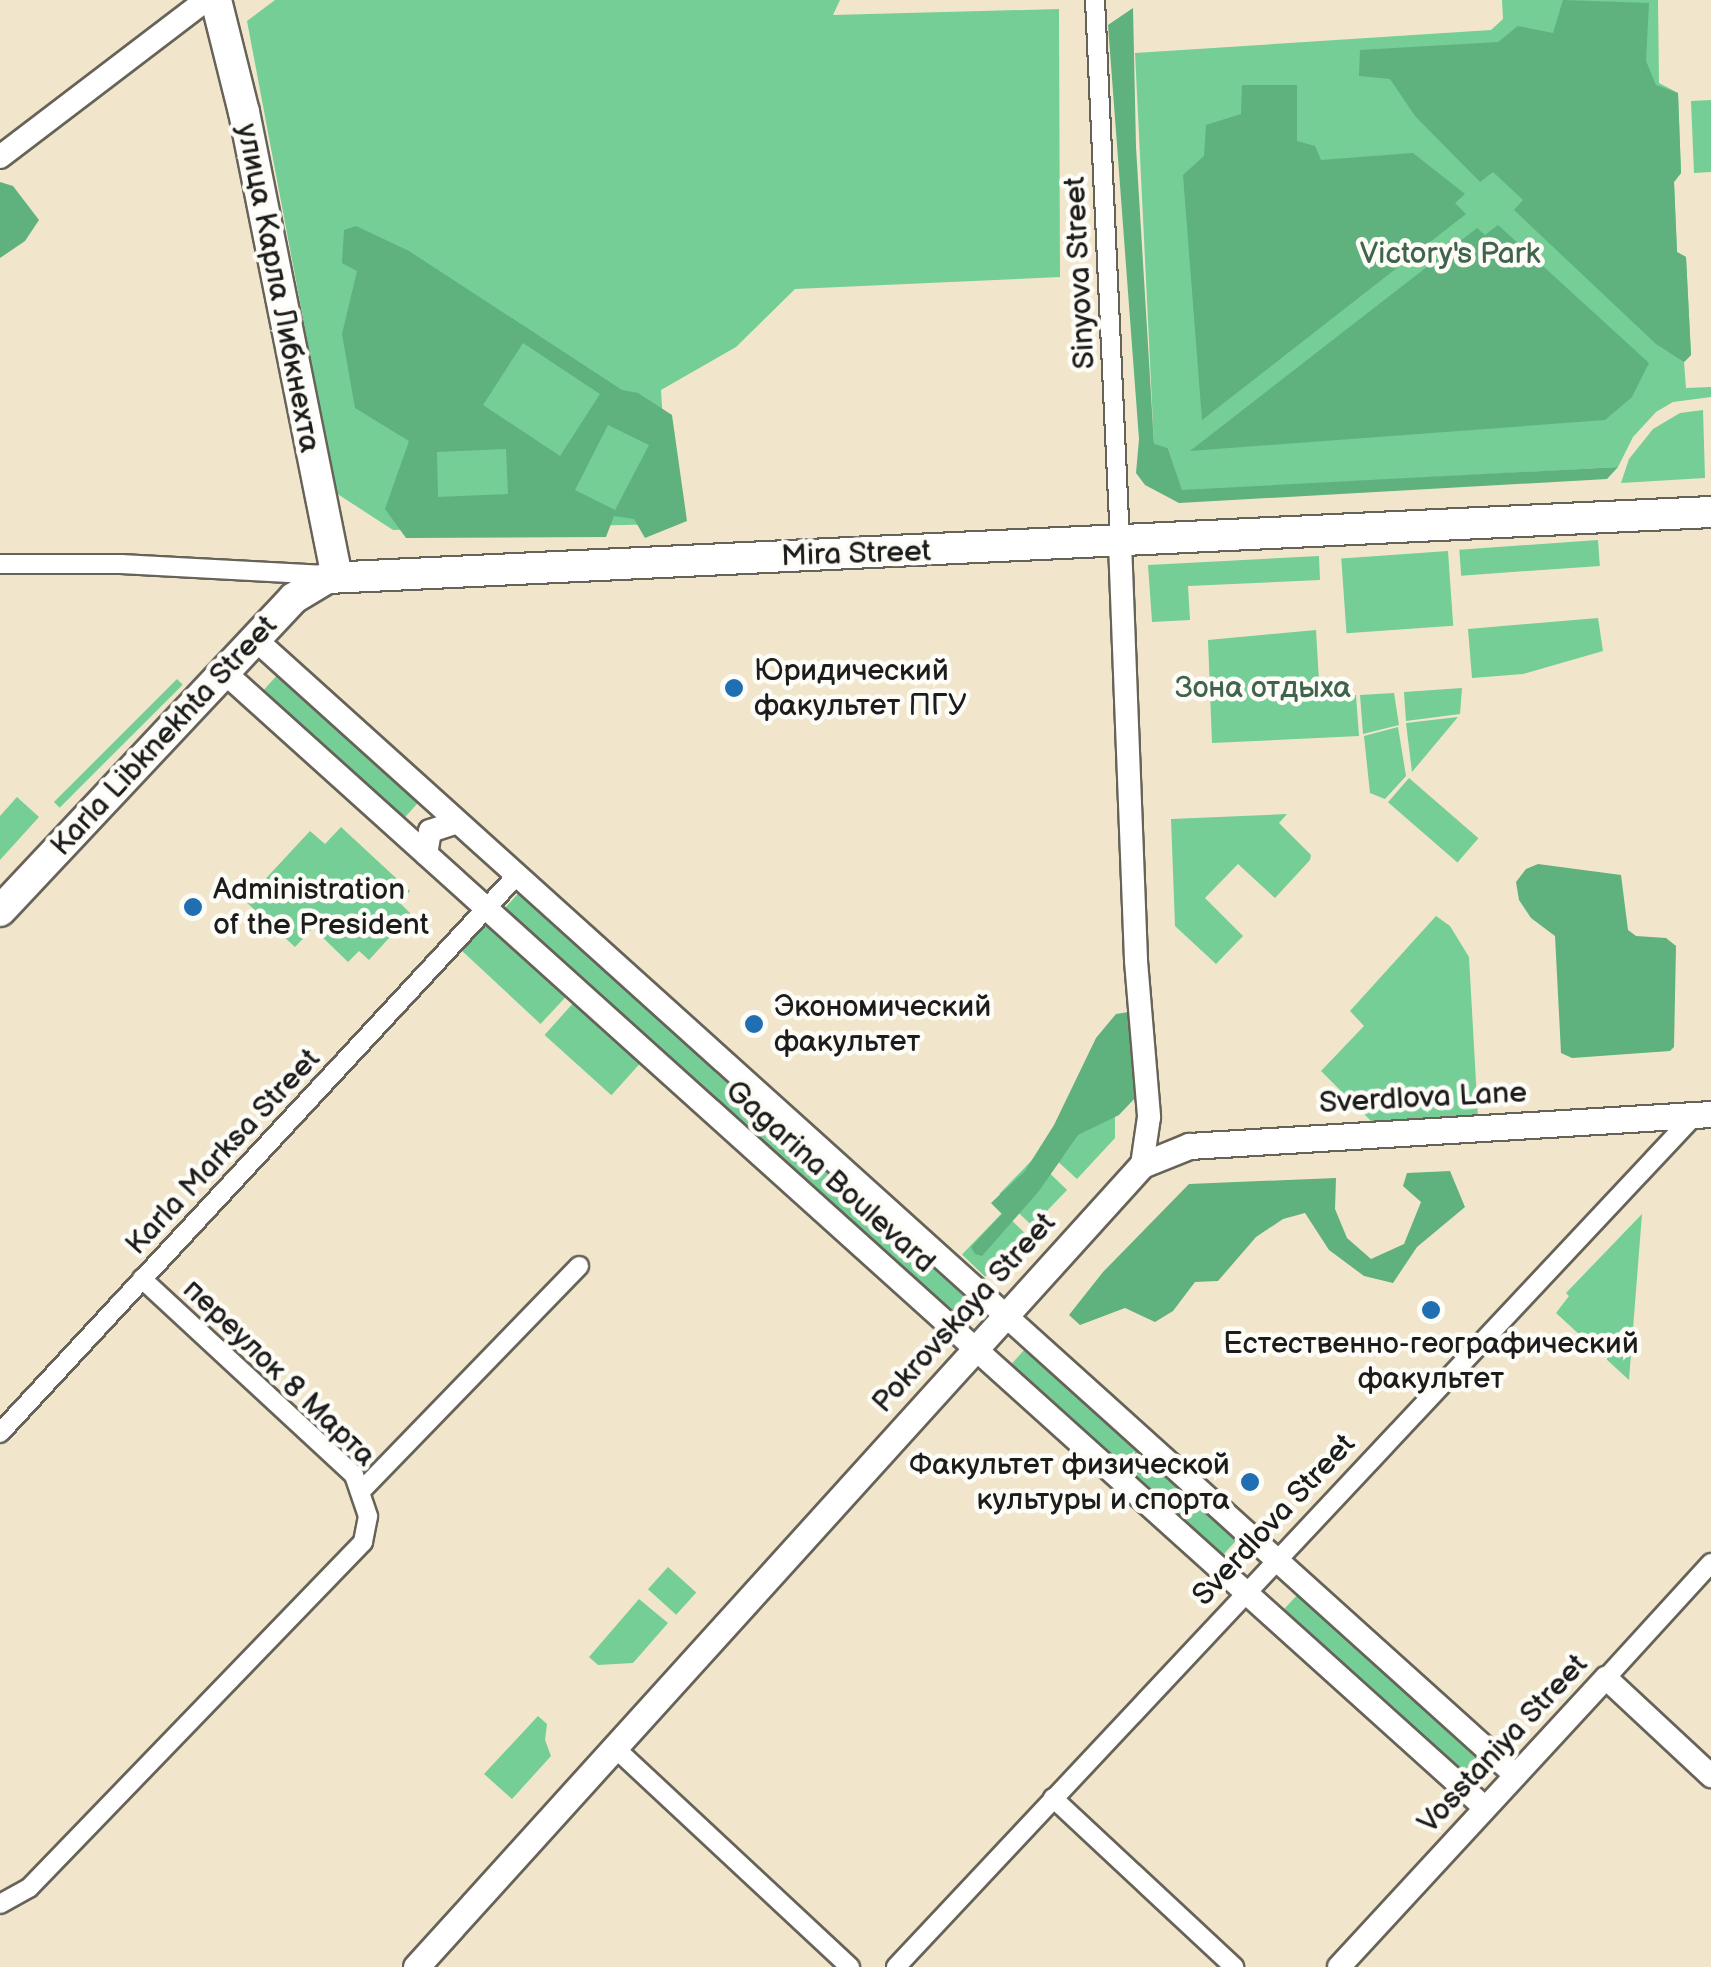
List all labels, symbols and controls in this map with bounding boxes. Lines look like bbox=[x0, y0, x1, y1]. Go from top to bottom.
street label: улица Карла Либкнехта bbox=[228, 121, 328, 455]
street label: Sinyova Street bbox=[1057, 176, 1103, 370]
park label: Victory's Park bbox=[1360, 236, 1540, 272]
street label: Mira Street bbox=[780, 533, 932, 575]
street label: Karla Libknekhta Street bbox=[43, 608, 285, 864]
place label: Юридический факультет ПГУ bbox=[754, 653, 967, 724]
park label: Зона отдыха bbox=[1175, 670, 1351, 706]
marker: Юридический факультет ПГУ bbox=[723, 677, 745, 699]
place label: Administration of the President bbox=[213, 872, 429, 942]
marker: Administration of the President bbox=[182, 896, 204, 918]
place label: Экономический факультет bbox=[774, 989, 991, 1060]
marker: Экономический факультет bbox=[743, 1013, 765, 1035]
street label: Karla Marksa Street bbox=[118, 1041, 328, 1263]
street label: Gagarina Boulevard bbox=[718, 1073, 942, 1281]
street label: Sverdlova Lane bbox=[1318, 1075, 1528, 1121]
street label: Pokrovskaya Street bbox=[865, 1205, 1063, 1421]
street label: переулок 8 Марта bbox=[175, 1272, 383, 1474]
marker: Естественно-географический факультет bbox=[1420, 1299, 1442, 1321]
place label: Естественно-географический факультет bbox=[1223, 1326, 1639, 1396]
street label: Sverdlova Street bbox=[1185, 1426, 1363, 1614]
place label: Факультет физической культуры и спорта bbox=[909, 1447, 1230, 1518]
marker: Факультет физической культуры и спорта bbox=[1239, 1471, 1261, 1493]
street label: Vosstaniya Street bbox=[1411, 1647, 1595, 1841]

